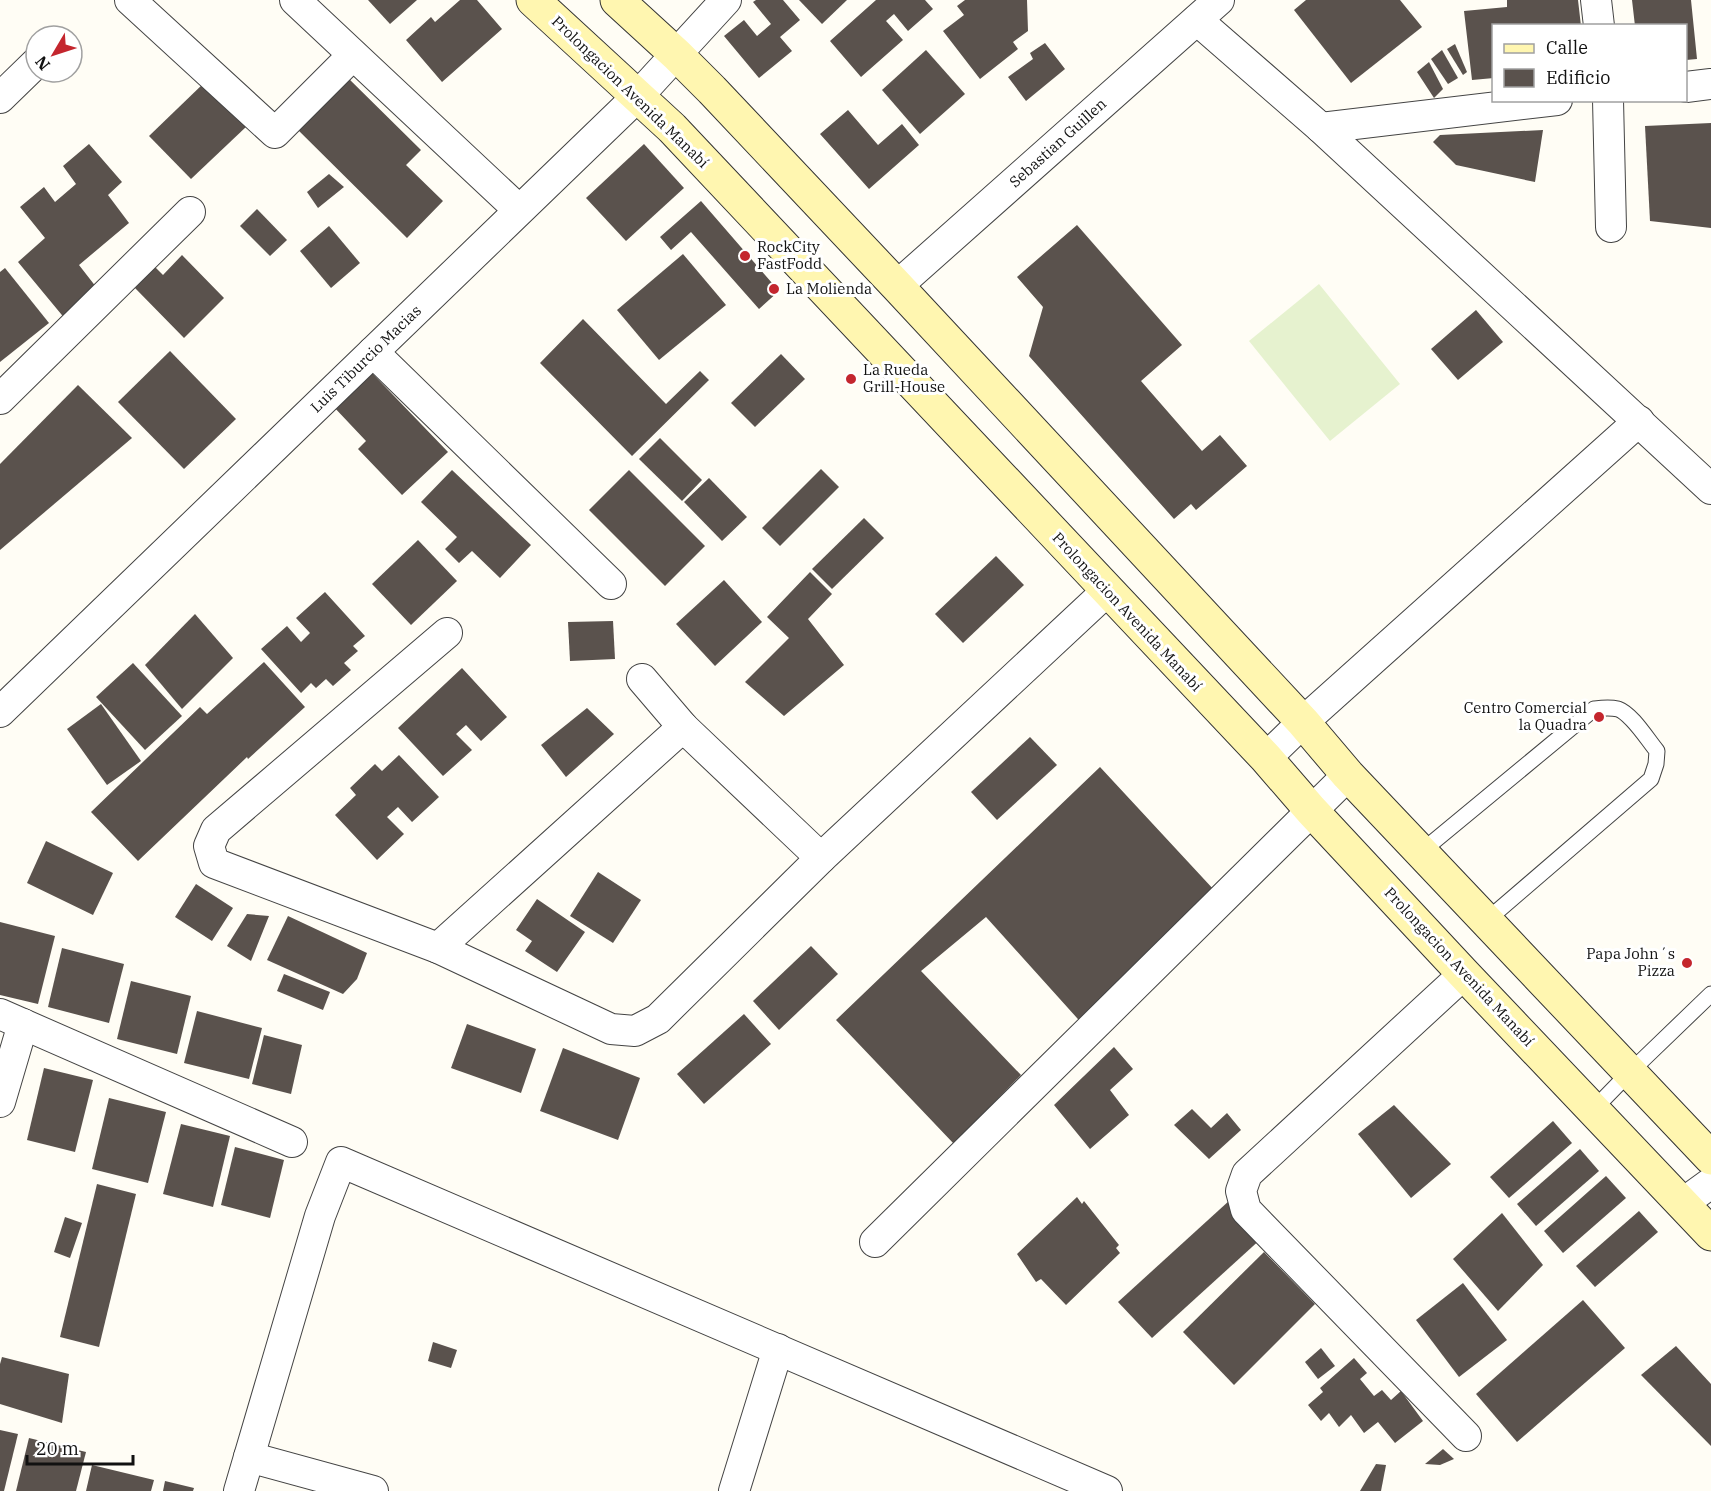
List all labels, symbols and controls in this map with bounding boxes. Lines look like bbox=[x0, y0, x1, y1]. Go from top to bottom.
street label: Prolongacion Avenida Manabí bbox=[548, 12, 713, 172]
north arrow bbox=[24, 24, 84, 84]
legend bbox=[1492, 24, 1687, 102]
text: Calle bbox=[1546, 36, 1588, 59]
text: N bbox=[31, 52, 54, 75]
text: Edificio bbox=[1546, 66, 1610, 89]
street label: Sebastian Guillen bbox=[1005, 94, 1110, 191]
place label: RockCity FastFodd bbox=[757, 237, 822, 273]
marker: RockCity FastFodd bbox=[738, 249, 752, 263]
place label: La Molienda bbox=[786, 279, 872, 298]
marker: La Molienda bbox=[767, 282, 781, 296]
street label: Luis Tiburcio Macias bbox=[306, 301, 425, 416]
place label: La Rueda Grill-House bbox=[863, 360, 945, 396]
marker: La Rueda Grill-House bbox=[844, 372, 858, 386]
street label: Prolongacion Avenida Manabí bbox=[1049, 528, 1206, 695]
place label: Centro Comercial la Quadra bbox=[1464, 698, 1587, 734]
marker: Centro Comercial la Quadra bbox=[1592, 710, 1606, 724]
street label: Prolongacion Avenida Manabí bbox=[1381, 883, 1538, 1050]
place label: Papa John´s Pizza bbox=[1586, 944, 1675, 980]
marker: Papa John´s Pizza bbox=[1680, 956, 1694, 970]
scale bar bbox=[27, 1428, 134, 1466]
text: 20 m bbox=[36, 1437, 79, 1460]

